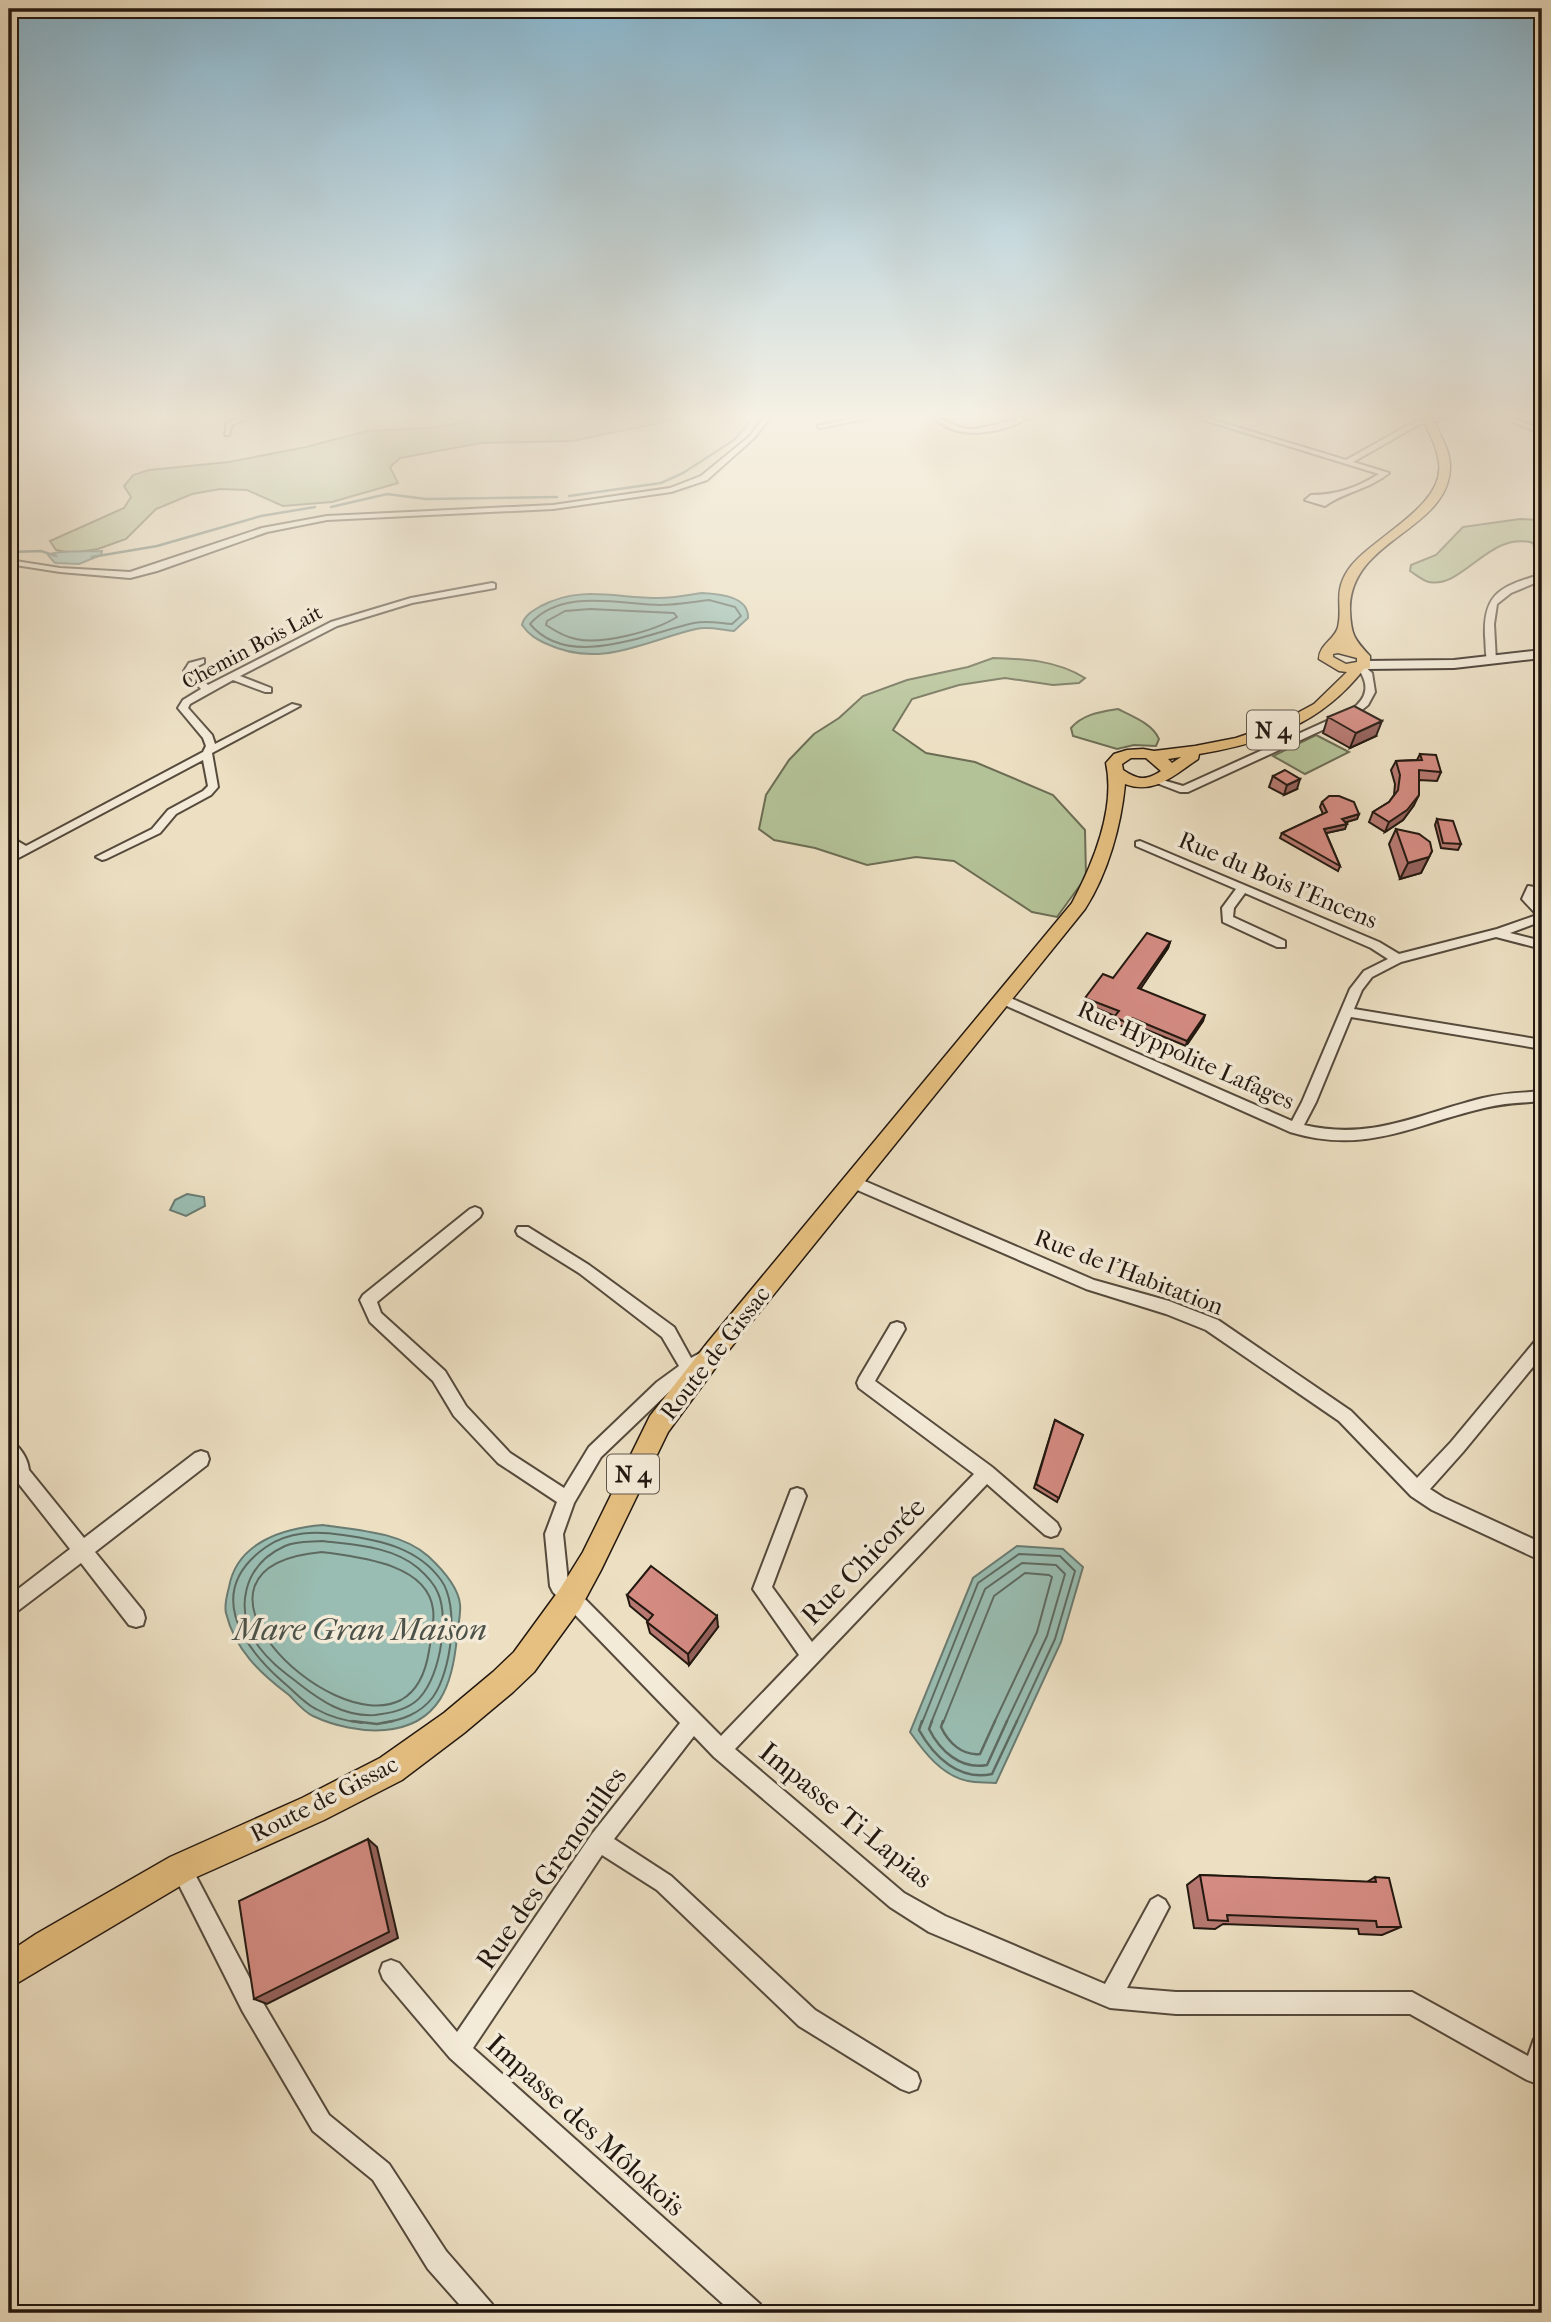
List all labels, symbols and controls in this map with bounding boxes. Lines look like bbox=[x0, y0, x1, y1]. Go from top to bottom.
street label: Chemin Bois Lait bbox=[178, 600, 327, 694]
road number: N 4 bbox=[1247, 710, 1299, 750]
street label: Rue du Bois l'Encens bbox=[1174, 825, 1382, 935]
street label: Rue Hyppolite Lafages bbox=[1073, 995, 1299, 1115]
street label: Rue de l'Habitation bbox=[1031, 1223, 1227, 1321]
street label: Route de Gissac bbox=[654, 1281, 776, 1425]
road number: N 4 bbox=[607, 1455, 659, 1494]
street label: Rue Chicorée bbox=[794, 1490, 932, 1631]
water label: Mare Gran Maison bbox=[231, 1611, 487, 1648]
street label: Impasse Ti-Lapias bbox=[753, 1735, 939, 1895]
street label: Route de Gissac bbox=[246, 1750, 402, 1848]
street label: Rue des Grenouilles bbox=[469, 1760, 633, 1976]
street label: Impasse des Môlokoïs bbox=[480, 2027, 692, 2223]

